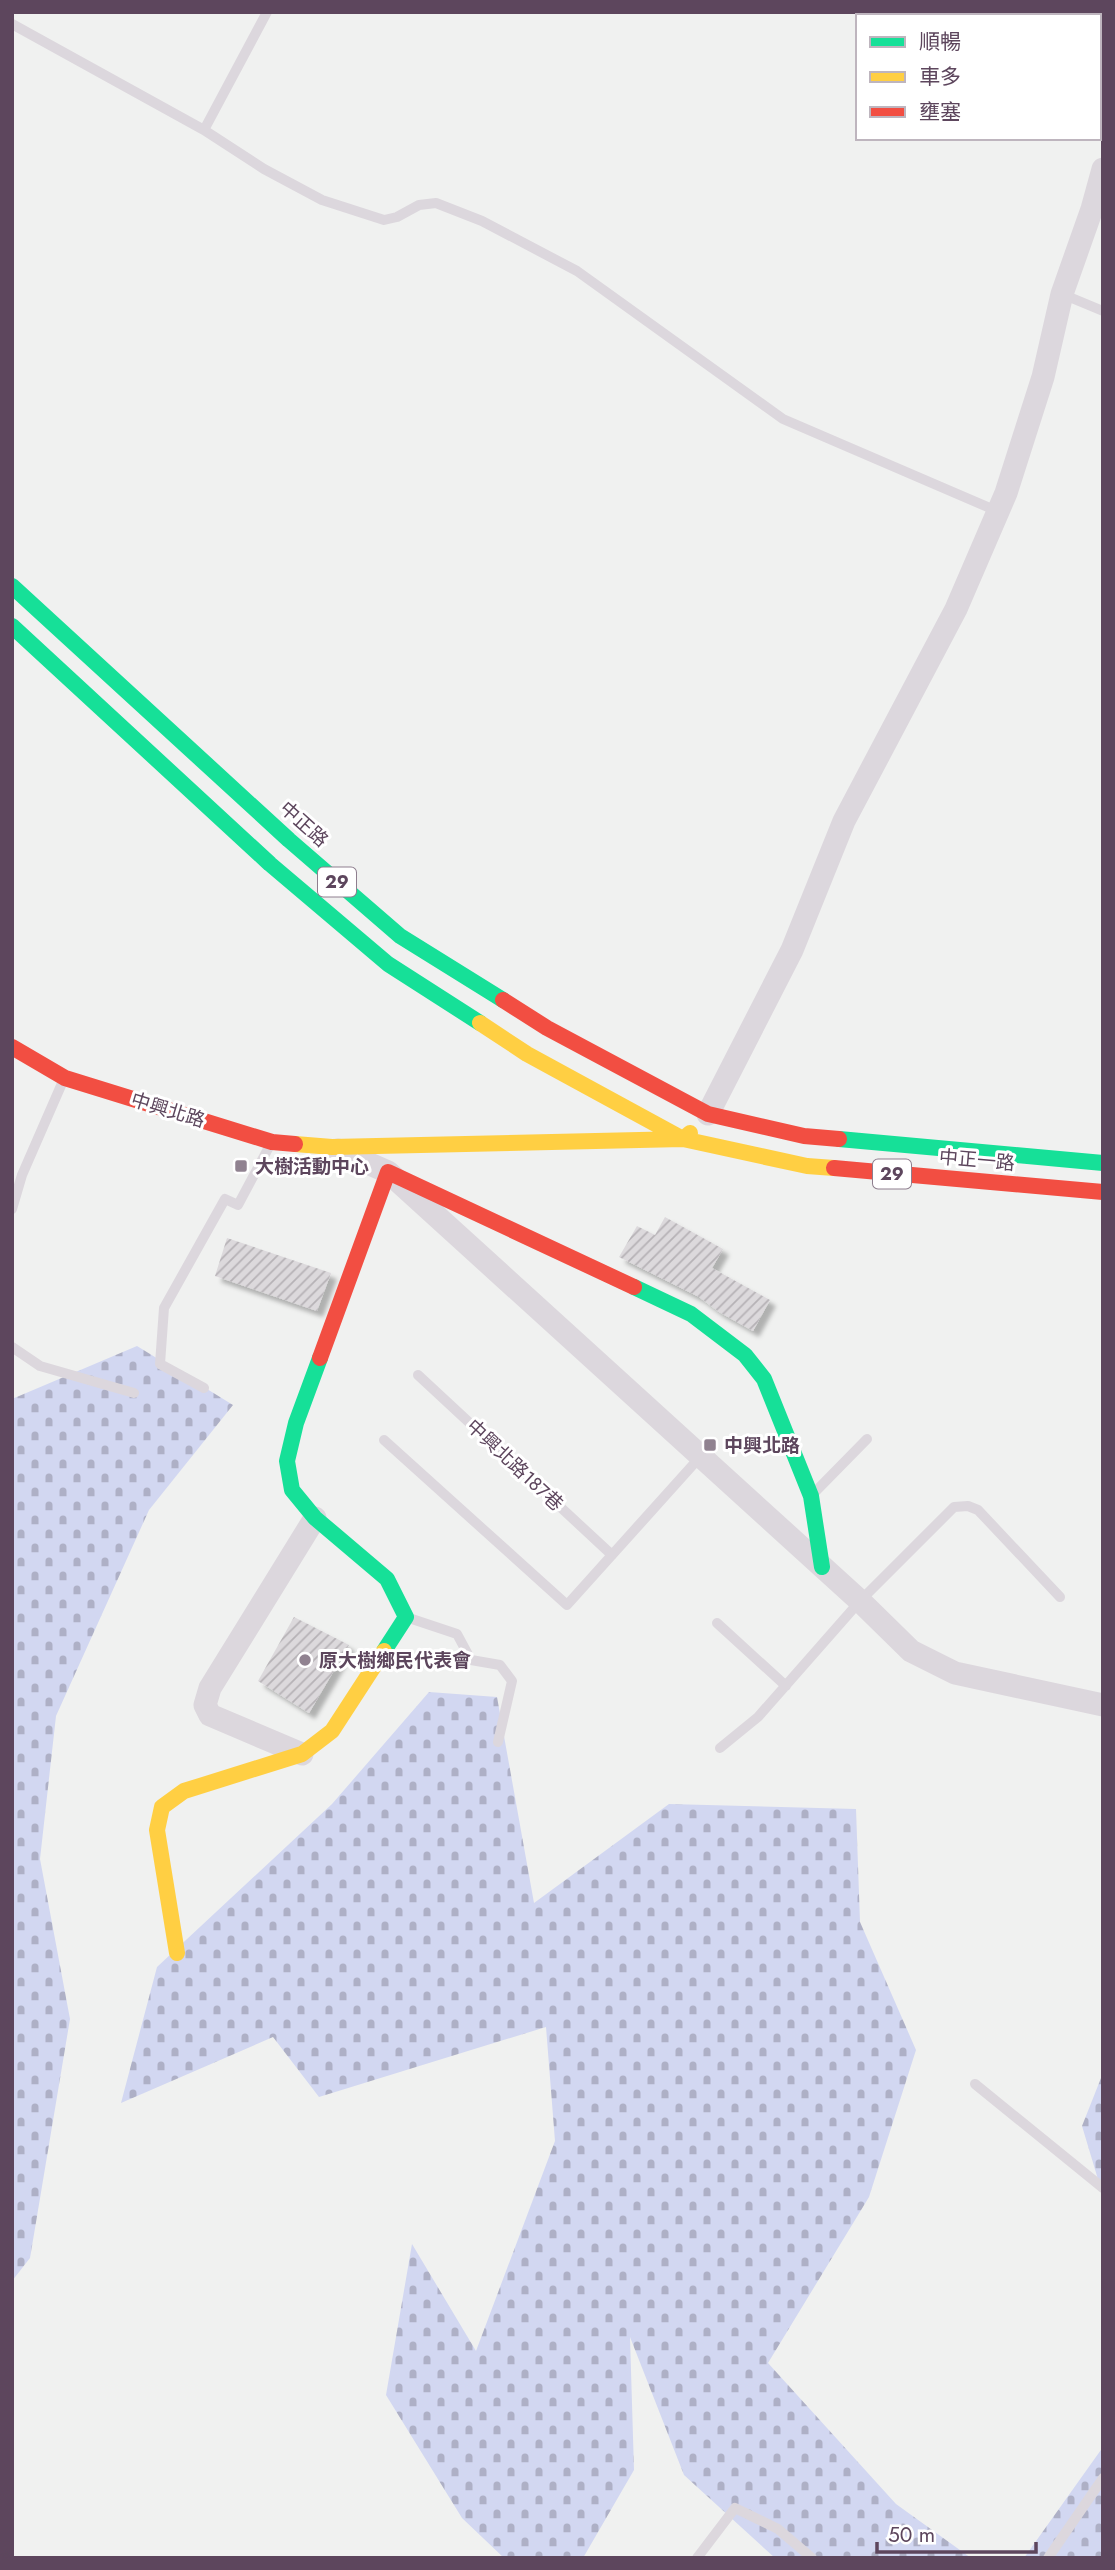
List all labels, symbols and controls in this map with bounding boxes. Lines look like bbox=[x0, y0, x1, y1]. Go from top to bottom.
legend bbox=[856, 14, 1101, 140]
text: 順暢 bbox=[919, 27, 961, 57]
text: 車多 bbox=[919, 62, 961, 92]
text: 壅塞 bbox=[919, 97, 961, 127]
street label: 中正路 bbox=[274, 795, 334, 853]
road number: 29 bbox=[318, 868, 356, 897]
street label: 中興北路 bbox=[128, 1086, 208, 1134]
street label: 中正一路 bbox=[938, 1143, 1016, 1177]
place label: 大樹活動中心 bbox=[255, 1153, 369, 1180]
marker: 大樹活動中心 bbox=[233, 1158, 249, 1174]
road number: 29 bbox=[873, 1160, 911, 1189]
street label: 中興北路187巷 bbox=[461, 1413, 569, 1517]
place label: 中興北路 bbox=[724, 1432, 800, 1459]
marker: 中興北路 bbox=[702, 1437, 718, 1453]
place label: 原大樹鄉民代表會 bbox=[319, 1647, 471, 1674]
marker: 原大樹鄉民代表會 bbox=[297, 1652, 313, 1668]
scale bar bbox=[877, 2510, 1036, 2554]
text: 50 m bbox=[888, 2520, 935, 2550]

